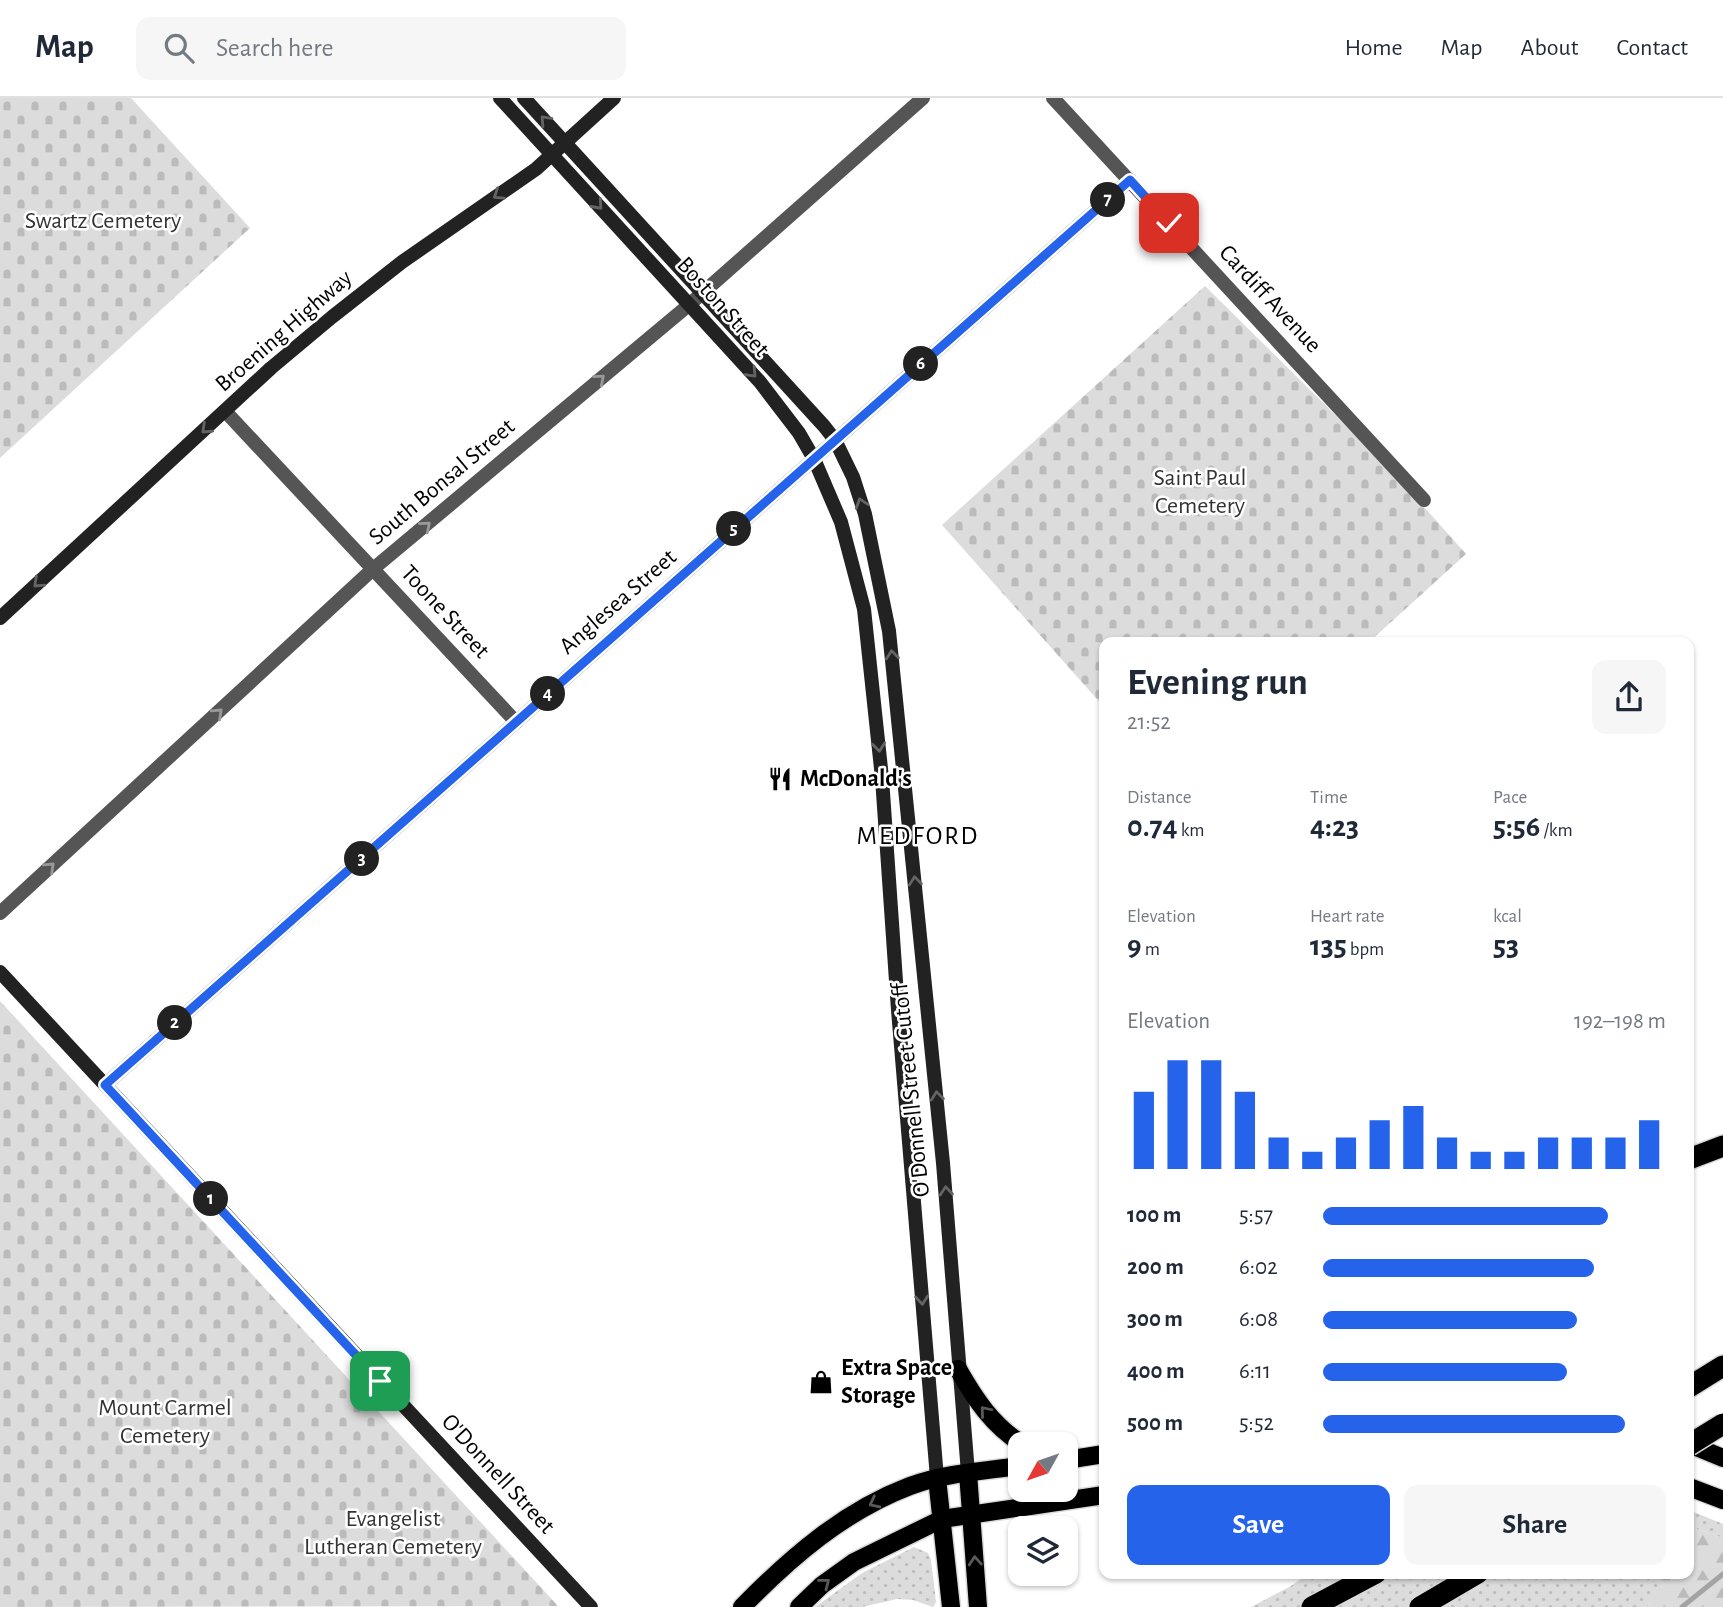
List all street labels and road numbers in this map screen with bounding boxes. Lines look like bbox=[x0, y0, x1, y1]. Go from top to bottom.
street label: Cardiff Avenue bbox=[1214, 240, 1326, 358]
street label: Boston Street bbox=[672, 253, 774, 362]
street label: Broening Highway bbox=[211, 265, 357, 397]
street label: South Bonsal Street bbox=[365, 414, 520, 550]
street label: Anglesea Street bbox=[555, 545, 681, 659]
street label: Toone Street bbox=[396, 561, 494, 663]
street label: O'Donnell Street Cutoff bbox=[888, 980, 934, 1198]
street label: O'Donnell Street bbox=[437, 1410, 559, 1539]

